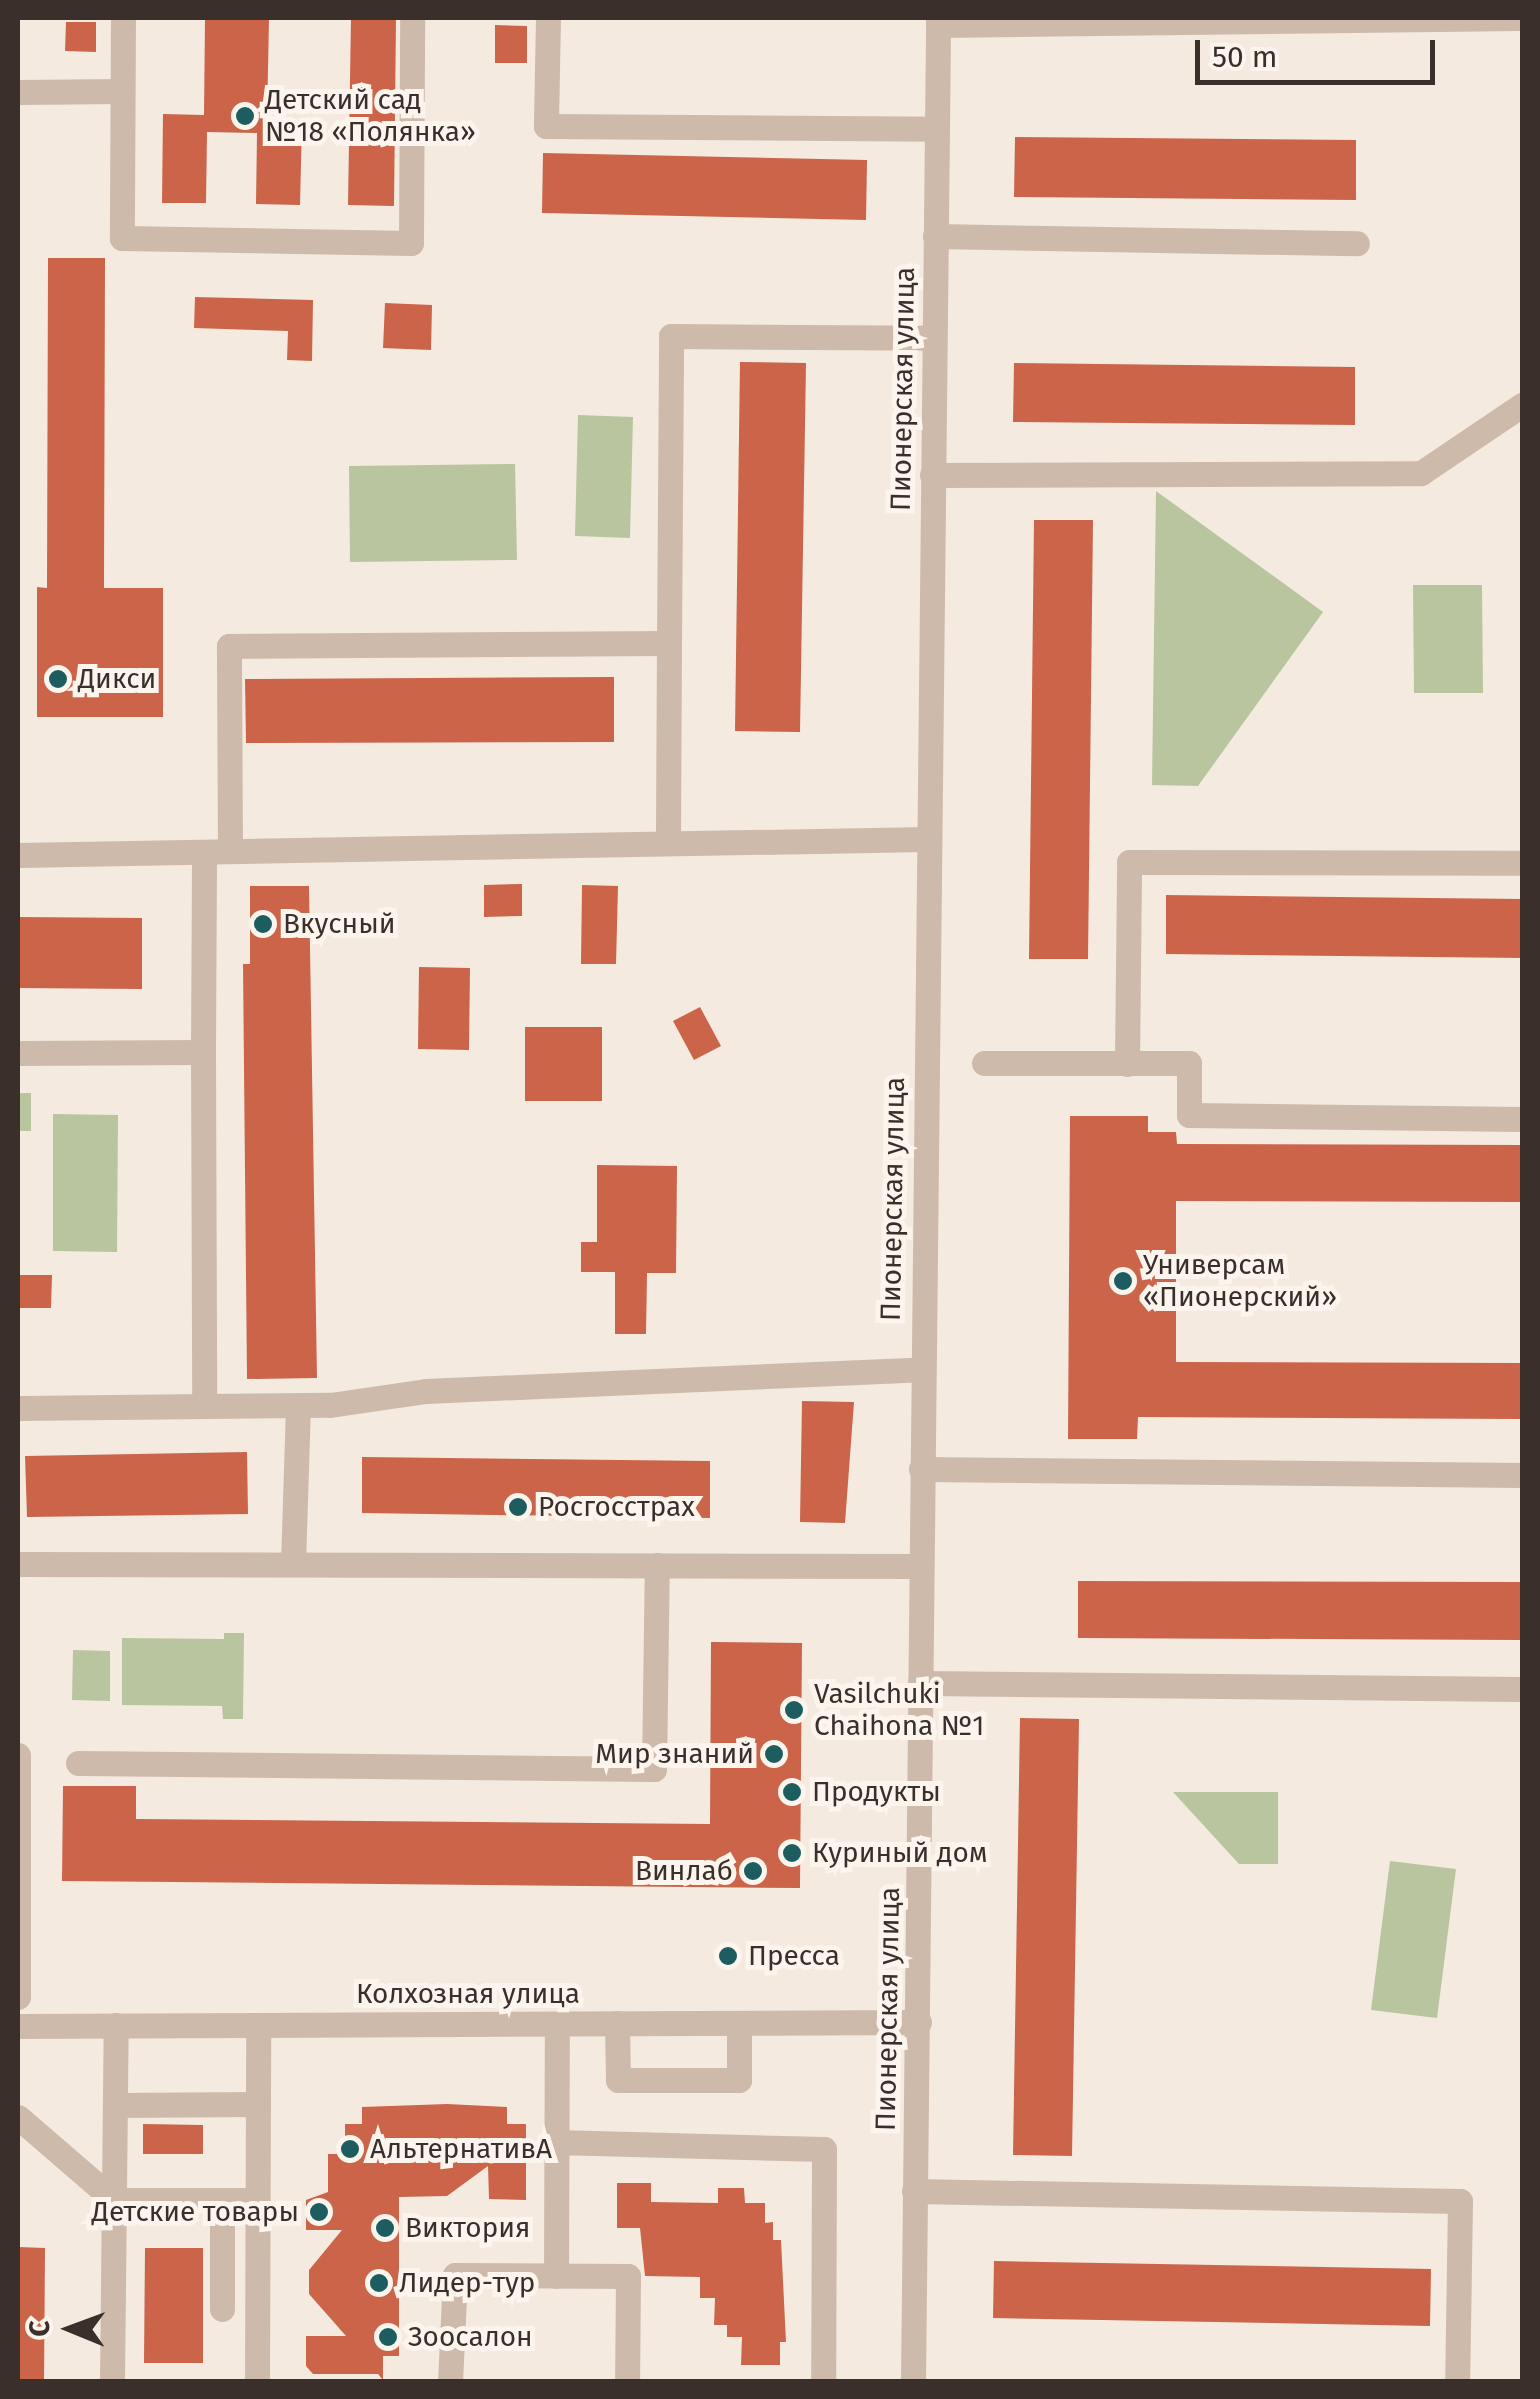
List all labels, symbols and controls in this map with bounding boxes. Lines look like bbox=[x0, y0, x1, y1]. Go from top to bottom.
scale bar bbox=[1200, 20, 1440, 82]
text: 50 m bbox=[1212, 39, 1277, 75]
place label: Детский сад №18 «Полянка» bbox=[265, 83, 476, 149]
marker: Детский сад №18 «Полянка» bbox=[234, 105, 256, 127]
street label: Пионерская улица bbox=[884, 267, 922, 511]
place label: Дикси bbox=[78, 662, 156, 696]
marker: Дикси bbox=[47, 668, 69, 690]
place label: Вкусный bbox=[283, 907, 396, 941]
marker: Вкусный bbox=[252, 913, 274, 935]
street label: Пионерская улица bbox=[874, 1077, 912, 1321]
place label: Универсам «Пионерский» bbox=[1143, 1248, 1337, 1314]
marker: Универсам «Пионерский» bbox=[1112, 1270, 1134, 1292]
place label: Росгосстрах bbox=[538, 1490, 695, 1524]
marker: Росгосстрах bbox=[507, 1496, 529, 1518]
place label: Vasilchuki Chaihona №1 bbox=[814, 1677, 984, 1743]
marker: Vasilchuki Chaihona №1 bbox=[783, 1699, 805, 1721]
place label: Мир знаний bbox=[595, 1737, 754, 1771]
marker: Мир знаний bbox=[763, 1743, 785, 1765]
place label: Продукты bbox=[812, 1775, 941, 1809]
marker: Продукты bbox=[781, 1781, 803, 1803]
place label: Куриный дом bbox=[812, 1836, 988, 1870]
marker: Куриный дом bbox=[781, 1842, 803, 1864]
place label: Винлаб bbox=[635, 1854, 733, 1888]
marker: Винлаб bbox=[742, 1860, 764, 1882]
street label: Пионерская улица bbox=[869, 1887, 907, 2131]
place label: Пресса bbox=[748, 1939, 840, 1973]
marker: Пресса bbox=[717, 1945, 739, 1967]
street label: Колхозная улица bbox=[356, 1977, 580, 2011]
place label: АльтернативА bbox=[370, 2132, 552, 2166]
marker: АльтернативА bbox=[339, 2138, 361, 2160]
place label: Детские товары bbox=[92, 2195, 299, 2229]
marker: Детские товары bbox=[308, 2201, 330, 2223]
place label: Виктория bbox=[405, 2211, 530, 2245]
marker: Виктория bbox=[374, 2217, 396, 2239]
place label: Лидер-тур bbox=[399, 2266, 535, 2300]
marker: Лидер-тур bbox=[368, 2272, 390, 2294]
north arrow bbox=[20, 2279, 120, 2379]
text: С bbox=[23, 2320, 56, 2337]
place label: Зоосалон bbox=[408, 2320, 533, 2354]
marker: Зоосалон bbox=[377, 2326, 399, 2348]

